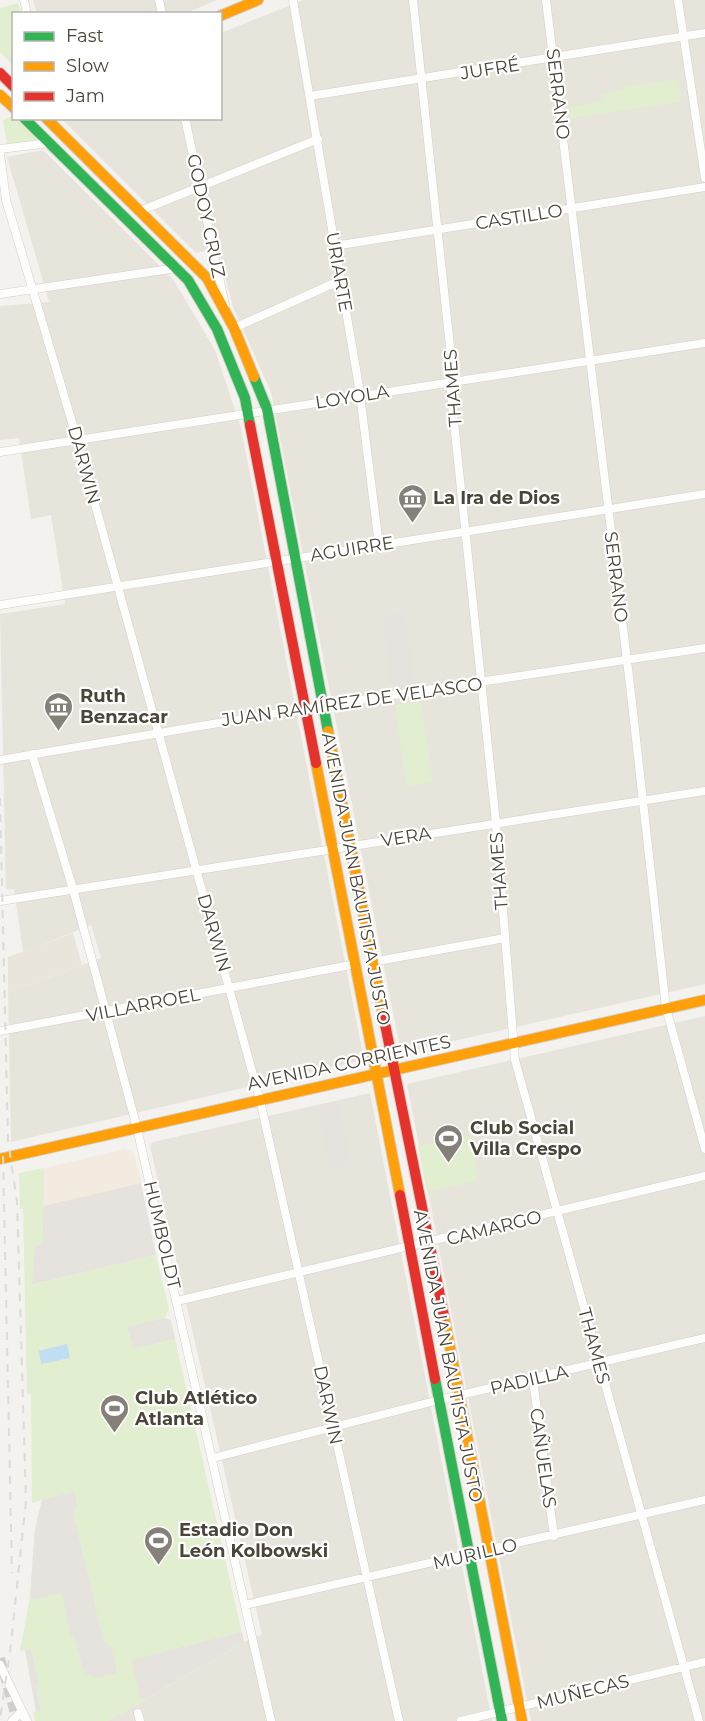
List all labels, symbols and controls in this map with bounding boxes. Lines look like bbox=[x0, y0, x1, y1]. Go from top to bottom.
legend bbox=[12, 12, 222, 120]
text: Fast bbox=[66, 25, 104, 47]
street label: SERRANO bbox=[541, 47, 575, 141]
street label: JUFRÉ bbox=[458, 53, 521, 85]
text: Slow bbox=[66, 55, 109, 77]
text: Jam bbox=[65, 85, 105, 107]
street label: GODOY CRUZ bbox=[182, 152, 230, 280]
street label: CASTILLO bbox=[474, 199, 564, 235]
street label: URIARTE bbox=[321, 230, 357, 314]
street label: THAMES bbox=[439, 348, 467, 428]
street label: LOYOLA bbox=[314, 380, 391, 414]
street label: DARWIN bbox=[63, 423, 105, 507]
museum icon: La Ira de Dios bbox=[396, 482, 428, 524]
place label: La Ira de Dios bbox=[433, 487, 560, 509]
street label: SERRANO bbox=[599, 530, 633, 624]
street label: AGUIRRE bbox=[309, 532, 395, 566]
street label: JUAN RAMÍREZ DE VELASCO bbox=[219, 673, 484, 731]
place label: Ruth Benzacar bbox=[80, 685, 168, 728]
museum icon: Ruth Benzacar bbox=[43, 690, 75, 732]
street label: AVENIDA JUAN BAUTISTA JUSTO bbox=[317, 731, 395, 1027]
street label: VERA bbox=[379, 822, 433, 852]
street label: THAMES bbox=[485, 831, 513, 911]
street label: DARWIN bbox=[192, 891, 236, 975]
street label: VILLARROEL bbox=[84, 983, 202, 1027]
street label: AVENIDA CORRIENTES bbox=[245, 1031, 453, 1095]
place label: Club Social Villa Crespo bbox=[469, 1117, 582, 1160]
sports icon: Club Social Villa Crespo bbox=[433, 1122, 465, 1164]
street label: HUMBOLDT bbox=[139, 1179, 185, 1292]
street label: CAMARGO bbox=[444, 1206, 544, 1250]
street label: AVENIDA JUAN BAUTISTA JUSTO bbox=[409, 1208, 487, 1504]
street label: THAMES bbox=[573, 1305, 615, 1387]
street label: PADILLA bbox=[488, 1360, 570, 1400]
street label: DARWIN bbox=[309, 1363, 347, 1447]
place label: Club Atlético Atlanta bbox=[134, 1387, 257, 1430]
sports icon: Club Atlético Atlanta bbox=[98, 1392, 130, 1434]
street label: CAÑUELAS bbox=[525, 1407, 561, 1509]
place label: Estadio Don León Kolbowski bbox=[179, 1519, 328, 1562]
sports icon: Estadio Don León Kolbowski bbox=[142, 1524, 174, 1566]
street label: MURILLO bbox=[431, 1534, 519, 1574]
street label: MUÑECAS bbox=[534, 1670, 632, 1714]

